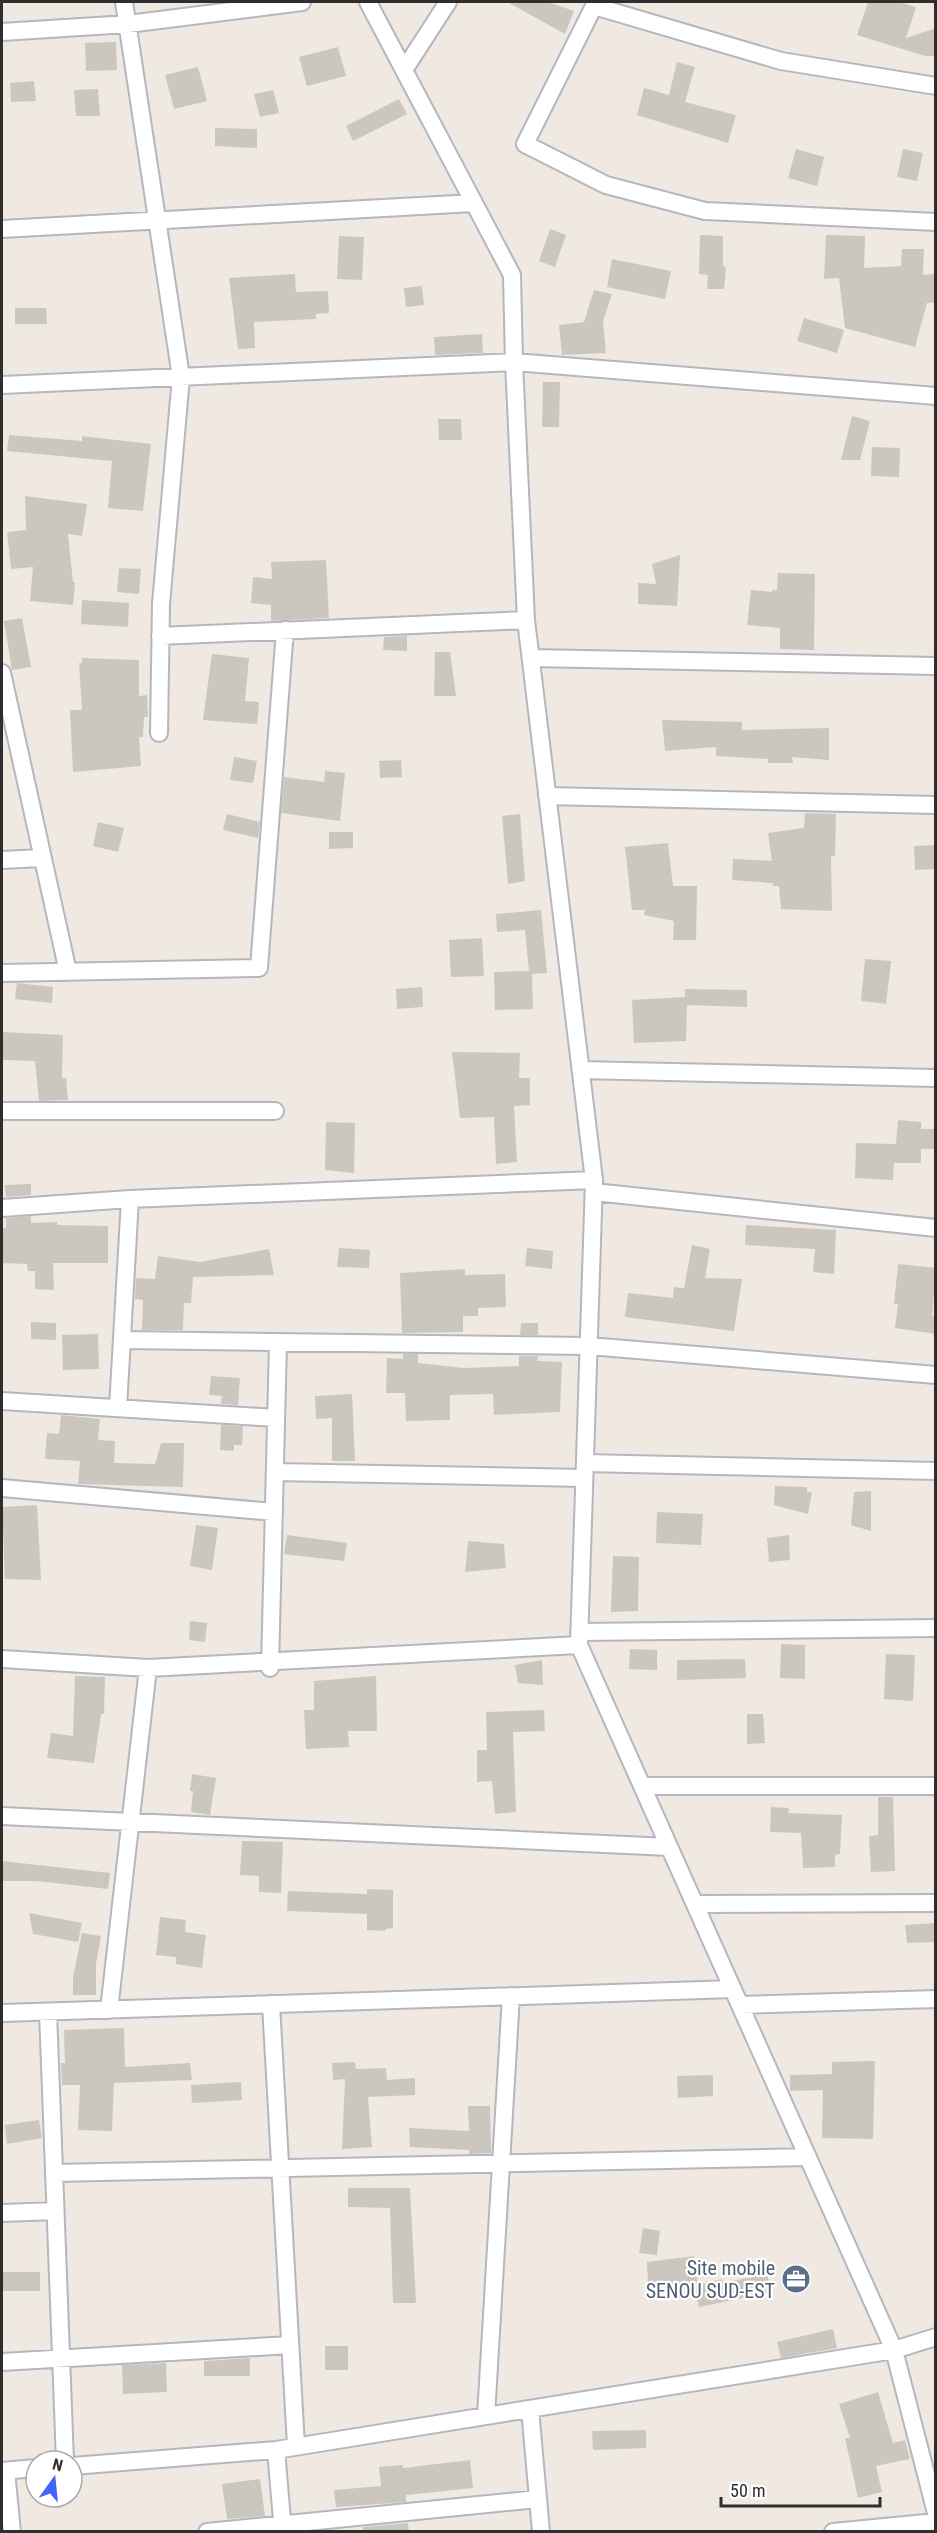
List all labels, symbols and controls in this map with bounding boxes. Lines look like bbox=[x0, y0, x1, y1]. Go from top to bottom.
place label: Site mobile SENOU SUD-EST bbox=[646, 2256, 775, 2303]
office icon: Site mobile SENOU SUD-EST bbox=[780, 2263, 812, 2295]
north arrow bbox=[24, 2449, 84, 2509]
text: N bbox=[51, 2455, 65, 2475]
scale bar bbox=[721, 2470, 880, 2508]
text: 50 m bbox=[730, 2480, 765, 2501]

